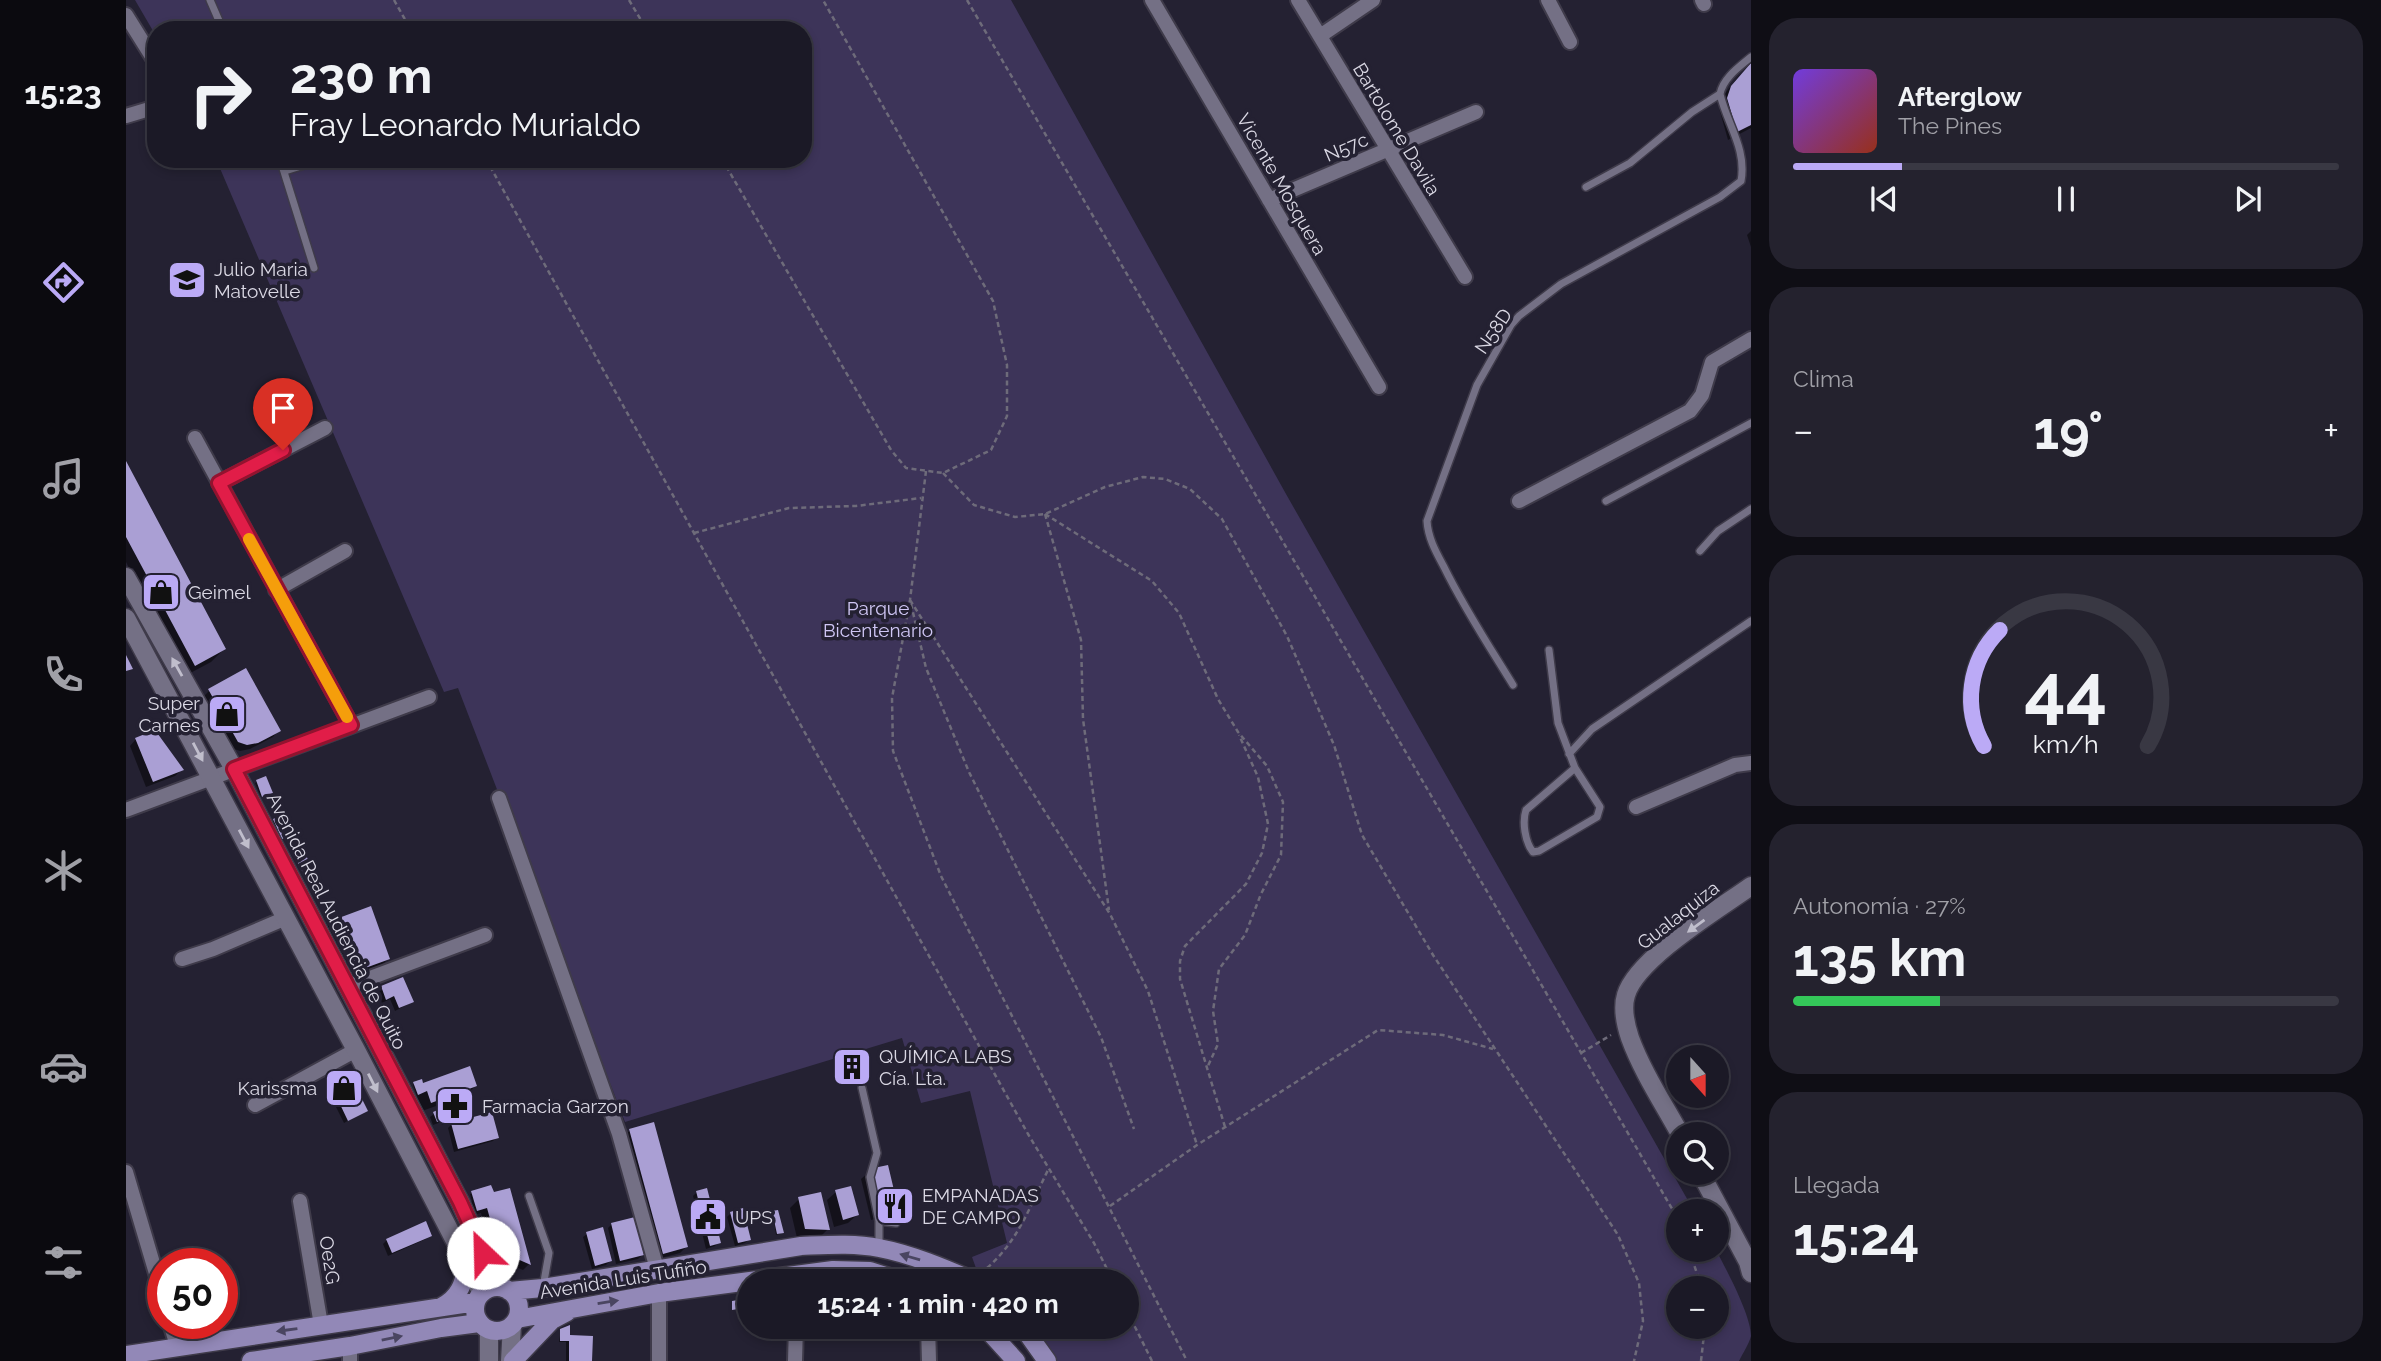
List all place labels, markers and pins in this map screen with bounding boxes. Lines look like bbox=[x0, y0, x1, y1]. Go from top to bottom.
place label: Julio Maria Matovelle bbox=[214, 258, 308, 302]
school or university icon: Julio Maria Matovelle bbox=[166, 259, 208, 301]
pin bbox=[253, 378, 313, 450]
shop icon: Geimel bbox=[140, 571, 182, 613]
place label: Geimel bbox=[188, 581, 252, 603]
place label: Super Carnes bbox=[139, 692, 200, 736]
shop icon: Super Carnes bbox=[206, 693, 248, 735]
place label: QUÍMICA LABS Cía. Lta. bbox=[879, 1045, 1012, 1089]
building icon: QUÍMICA LABS Cía. Lta. bbox=[831, 1046, 873, 1088]
shop icon: Karissma bbox=[323, 1067, 365, 1109]
place label: Karissma bbox=[237, 1077, 317, 1099]
pharmacy icon: Farmacia Garzon bbox=[434, 1085, 476, 1127]
place label: Farmacia Garzon bbox=[482, 1095, 629, 1117]
place label: EMPANADAS DE CAMPO bbox=[922, 1184, 1039, 1228]
restaurant icon: EMPANADAS DE CAMPO bbox=[874, 1185, 916, 1227]
public building icon: UPS bbox=[687, 1196, 729, 1238]
place label: UPS bbox=[735, 1206, 773, 1228]

